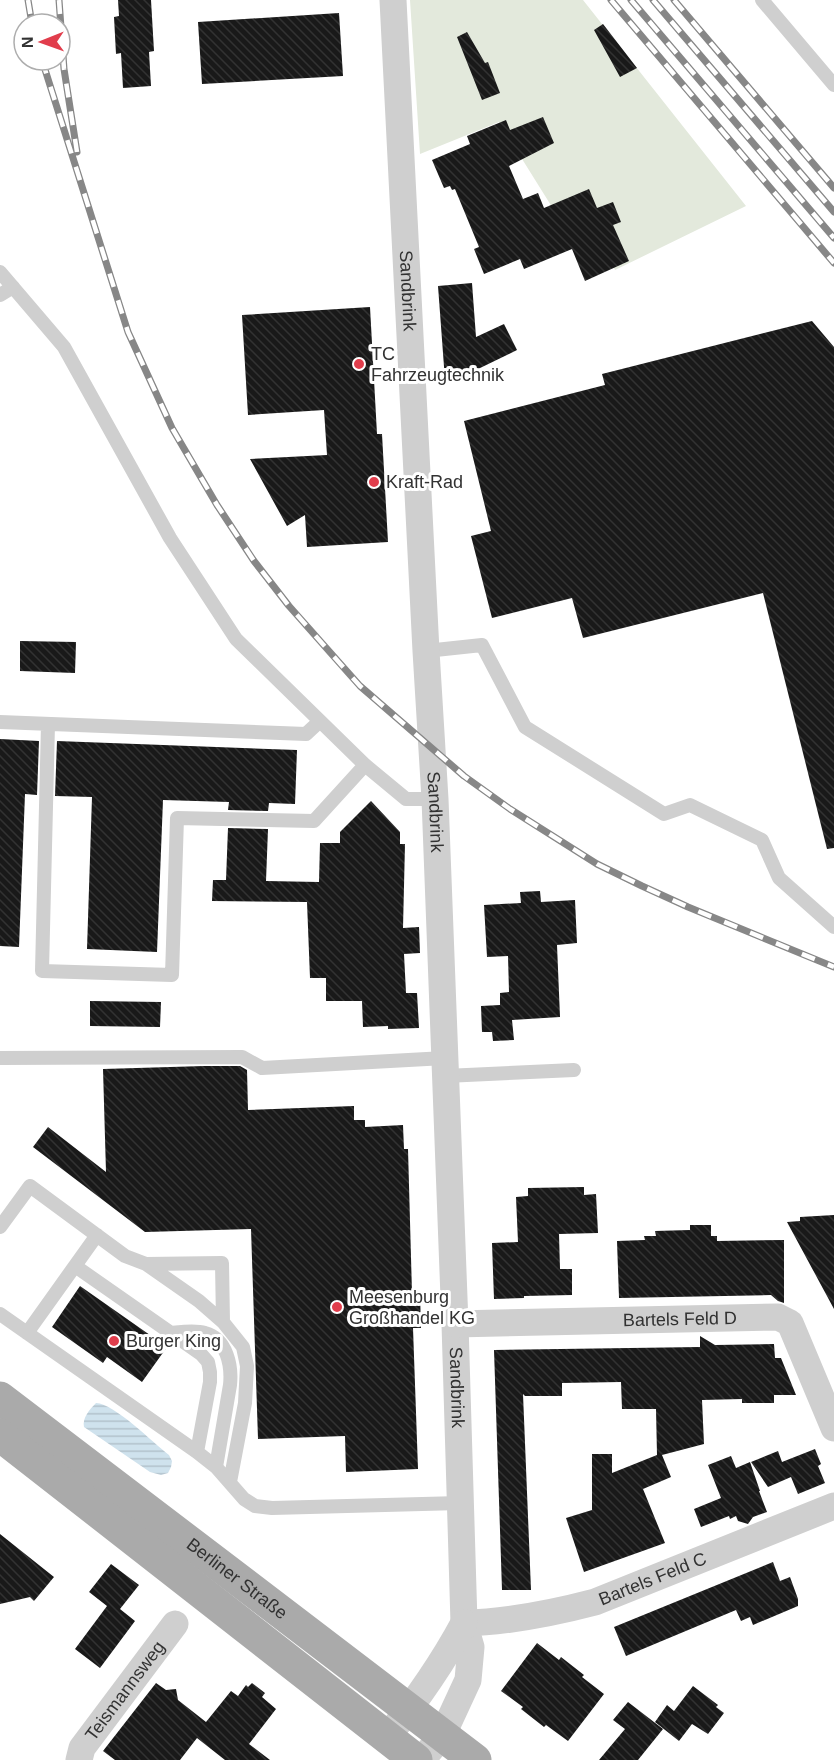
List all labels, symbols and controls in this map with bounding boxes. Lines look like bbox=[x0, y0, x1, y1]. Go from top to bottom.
north arrow bbox=[12, 12, 72, 72]
text: N bbox=[19, 36, 36, 48]
street label: Sandbrink bbox=[396, 250, 420, 333]
place label: TC Fahrzeugtechnik bbox=[371, 344, 505, 385]
marker: TC Fahrzeugtechnik bbox=[352, 357, 366, 371]
place label: Kraft-Rad bbox=[386, 472, 463, 492]
marker: Kraft-Rad bbox=[367, 475, 381, 489]
street label: Sandbrink bbox=[423, 771, 447, 854]
place label: Meesenburg Großhandel KG bbox=[349, 1287, 475, 1328]
marker: Meesenburg Großhandel KG bbox=[330, 1300, 344, 1314]
street label: Bartels Feld D bbox=[623, 1308, 737, 1330]
place label: Burger King bbox=[126, 1331, 221, 1351]
marker: Burger King bbox=[107, 1334, 121, 1348]
street label: Sandbrink bbox=[446, 1347, 468, 1429]
street label: Berliner Straße bbox=[183, 1534, 291, 1623]
street label: Bartels Feld C bbox=[596, 1548, 709, 1609]
street label: Teismannsweg bbox=[81, 1637, 169, 1744]

